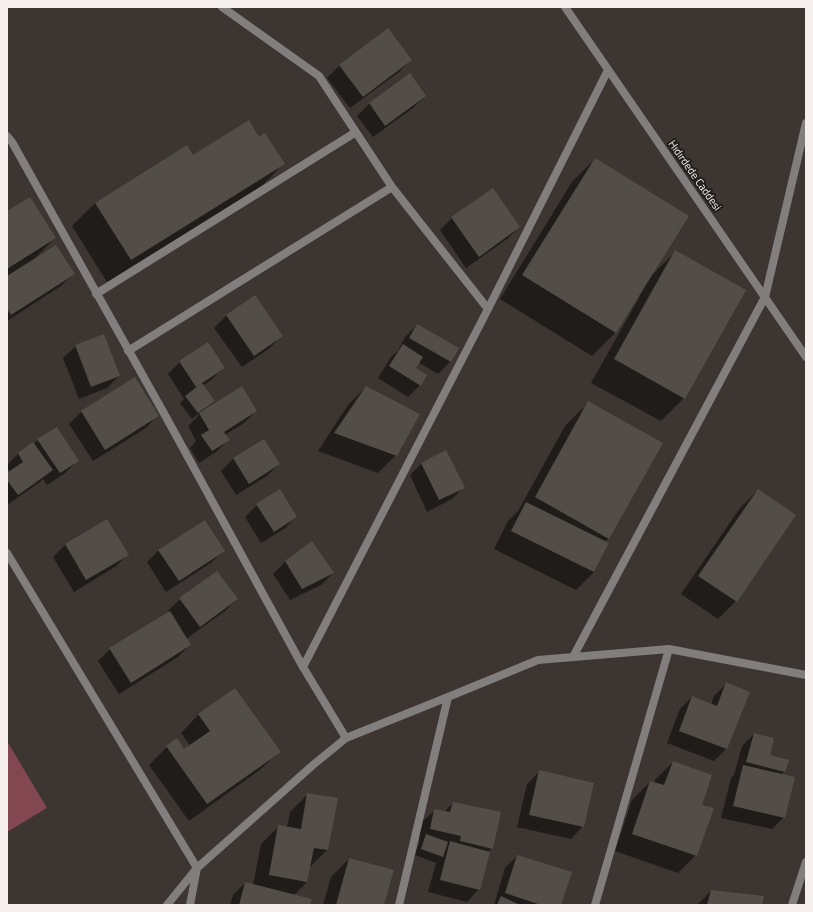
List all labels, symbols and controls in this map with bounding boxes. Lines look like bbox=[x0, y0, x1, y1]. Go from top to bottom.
street label: Hıdırdede Caddesi bbox=[665, 138, 723, 214]

